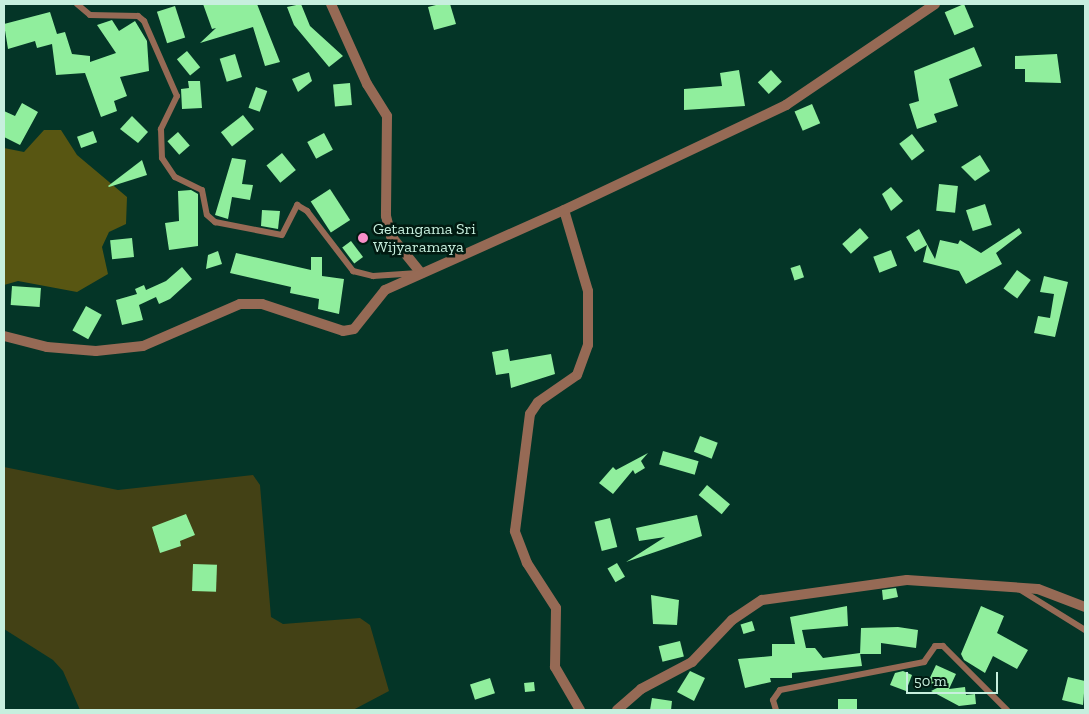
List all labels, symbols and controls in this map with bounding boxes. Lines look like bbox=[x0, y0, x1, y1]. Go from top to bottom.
place label: Getangama Sri Wijyaramaya bbox=[373, 219, 476, 257]
marker: Getangama Sri Wijyaramaya bbox=[357, 232, 369, 244]
scale bar bbox=[909, 662, 1002, 694]
text: 50 m bbox=[914, 672, 947, 690]

